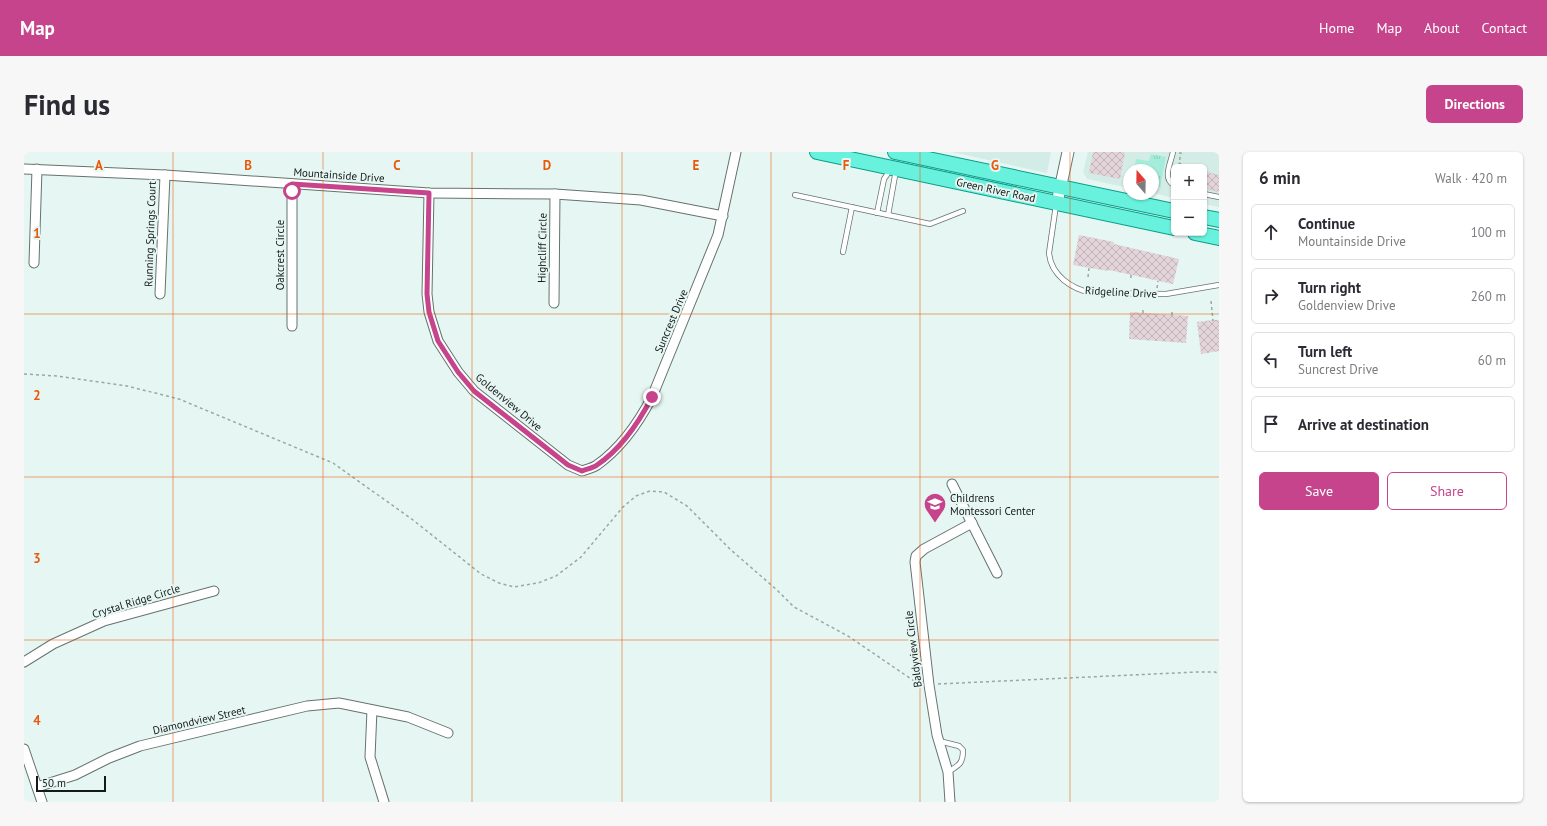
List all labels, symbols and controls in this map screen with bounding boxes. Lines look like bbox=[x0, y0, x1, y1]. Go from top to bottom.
text: Map bbox=[20, 16, 55, 40]
text: Home bbox=[1319, 19, 1354, 37]
text: Map bbox=[1376, 19, 1402, 37]
text: About bbox=[1424, 19, 1460, 37]
text: Contact bbox=[1482, 19, 1527, 37]
button: Directions bbox=[1426, 85, 1523, 123]
text: Find us bbox=[24, 86, 110, 123]
text: A bbox=[95, 157, 103, 174]
text: B bbox=[244, 157, 252, 174]
text: C bbox=[393, 157, 401, 174]
text: D bbox=[543, 157, 551, 174]
text: E bbox=[693, 157, 700, 174]
text: F bbox=[843, 157, 850, 174]
text: G bbox=[991, 157, 999, 174]
north arrow bbox=[1123, 164, 1159, 200]
map controls bbox=[1171, 164, 1207, 236]
button: + bbox=[1171, 164, 1207, 200]
street label: Mountainside Drive bbox=[293, 165, 385, 185]
text: 6 min bbox=[1259, 167, 1300, 189]
text: Walk · 420 m bbox=[1435, 170, 1507, 187]
street label: Green River Road bbox=[955, 175, 1037, 205]
street label: Running Springs Court bbox=[141, 181, 159, 287]
route start bbox=[283, 182, 301, 200]
button: − bbox=[1171, 200, 1207, 236]
street label: Highcliff Circle bbox=[534, 212, 550, 283]
text: Continue bbox=[1298, 214, 1355, 233]
street label: Oakcrest Circle bbox=[273, 219, 287, 290]
icon: ahead bbox=[1260, 221, 1282, 243]
text: 100 m bbox=[1471, 224, 1506, 241]
text: 1 bbox=[33, 225, 41, 242]
text: Mountainside Drive bbox=[1298, 233, 1406, 250]
text: Turn right bbox=[1298, 278, 1361, 297]
street label: Ridgeline Drive bbox=[1085, 283, 1158, 301]
icon: right bbox=[1260, 285, 1282, 307]
street label: Suncrest Drive bbox=[651, 287, 691, 355]
text: 260 m bbox=[1471, 288, 1506, 305]
text: Goldenview Drive bbox=[1298, 297, 1396, 314]
text: Turn left bbox=[1298, 342, 1352, 361]
icon: left bbox=[1260, 349, 1282, 371]
text: 60 m bbox=[1478, 352, 1506, 369]
text: Suncrest Drive bbox=[1298, 361, 1378, 378]
street label: Goldenview Drive bbox=[473, 370, 545, 434]
text: 2 bbox=[33, 387, 41, 404]
route end bbox=[643, 388, 661, 406]
icon: arrive bbox=[1260, 413, 1282, 435]
text: Arrive at destination bbox=[1298, 415, 1429, 434]
button: Save bbox=[1259, 472, 1379, 510]
button: Share bbox=[1387, 472, 1507, 510]
school or university icon: Childrens Montessori Center bbox=[922, 491, 948, 524]
place label: Childrens Montessori Center bbox=[950, 491, 1035, 518]
text: 3 bbox=[33, 550, 41, 567]
street label: Crystal Ridge Circle bbox=[90, 581, 182, 621]
street label: Baldyview Circle bbox=[901, 609, 925, 688]
street label: Diamondview Street bbox=[151, 702, 247, 737]
text: 4 bbox=[33, 712, 41, 729]
scale bar bbox=[36, 774, 106, 793]
text: 50 m bbox=[42, 776, 66, 790]

